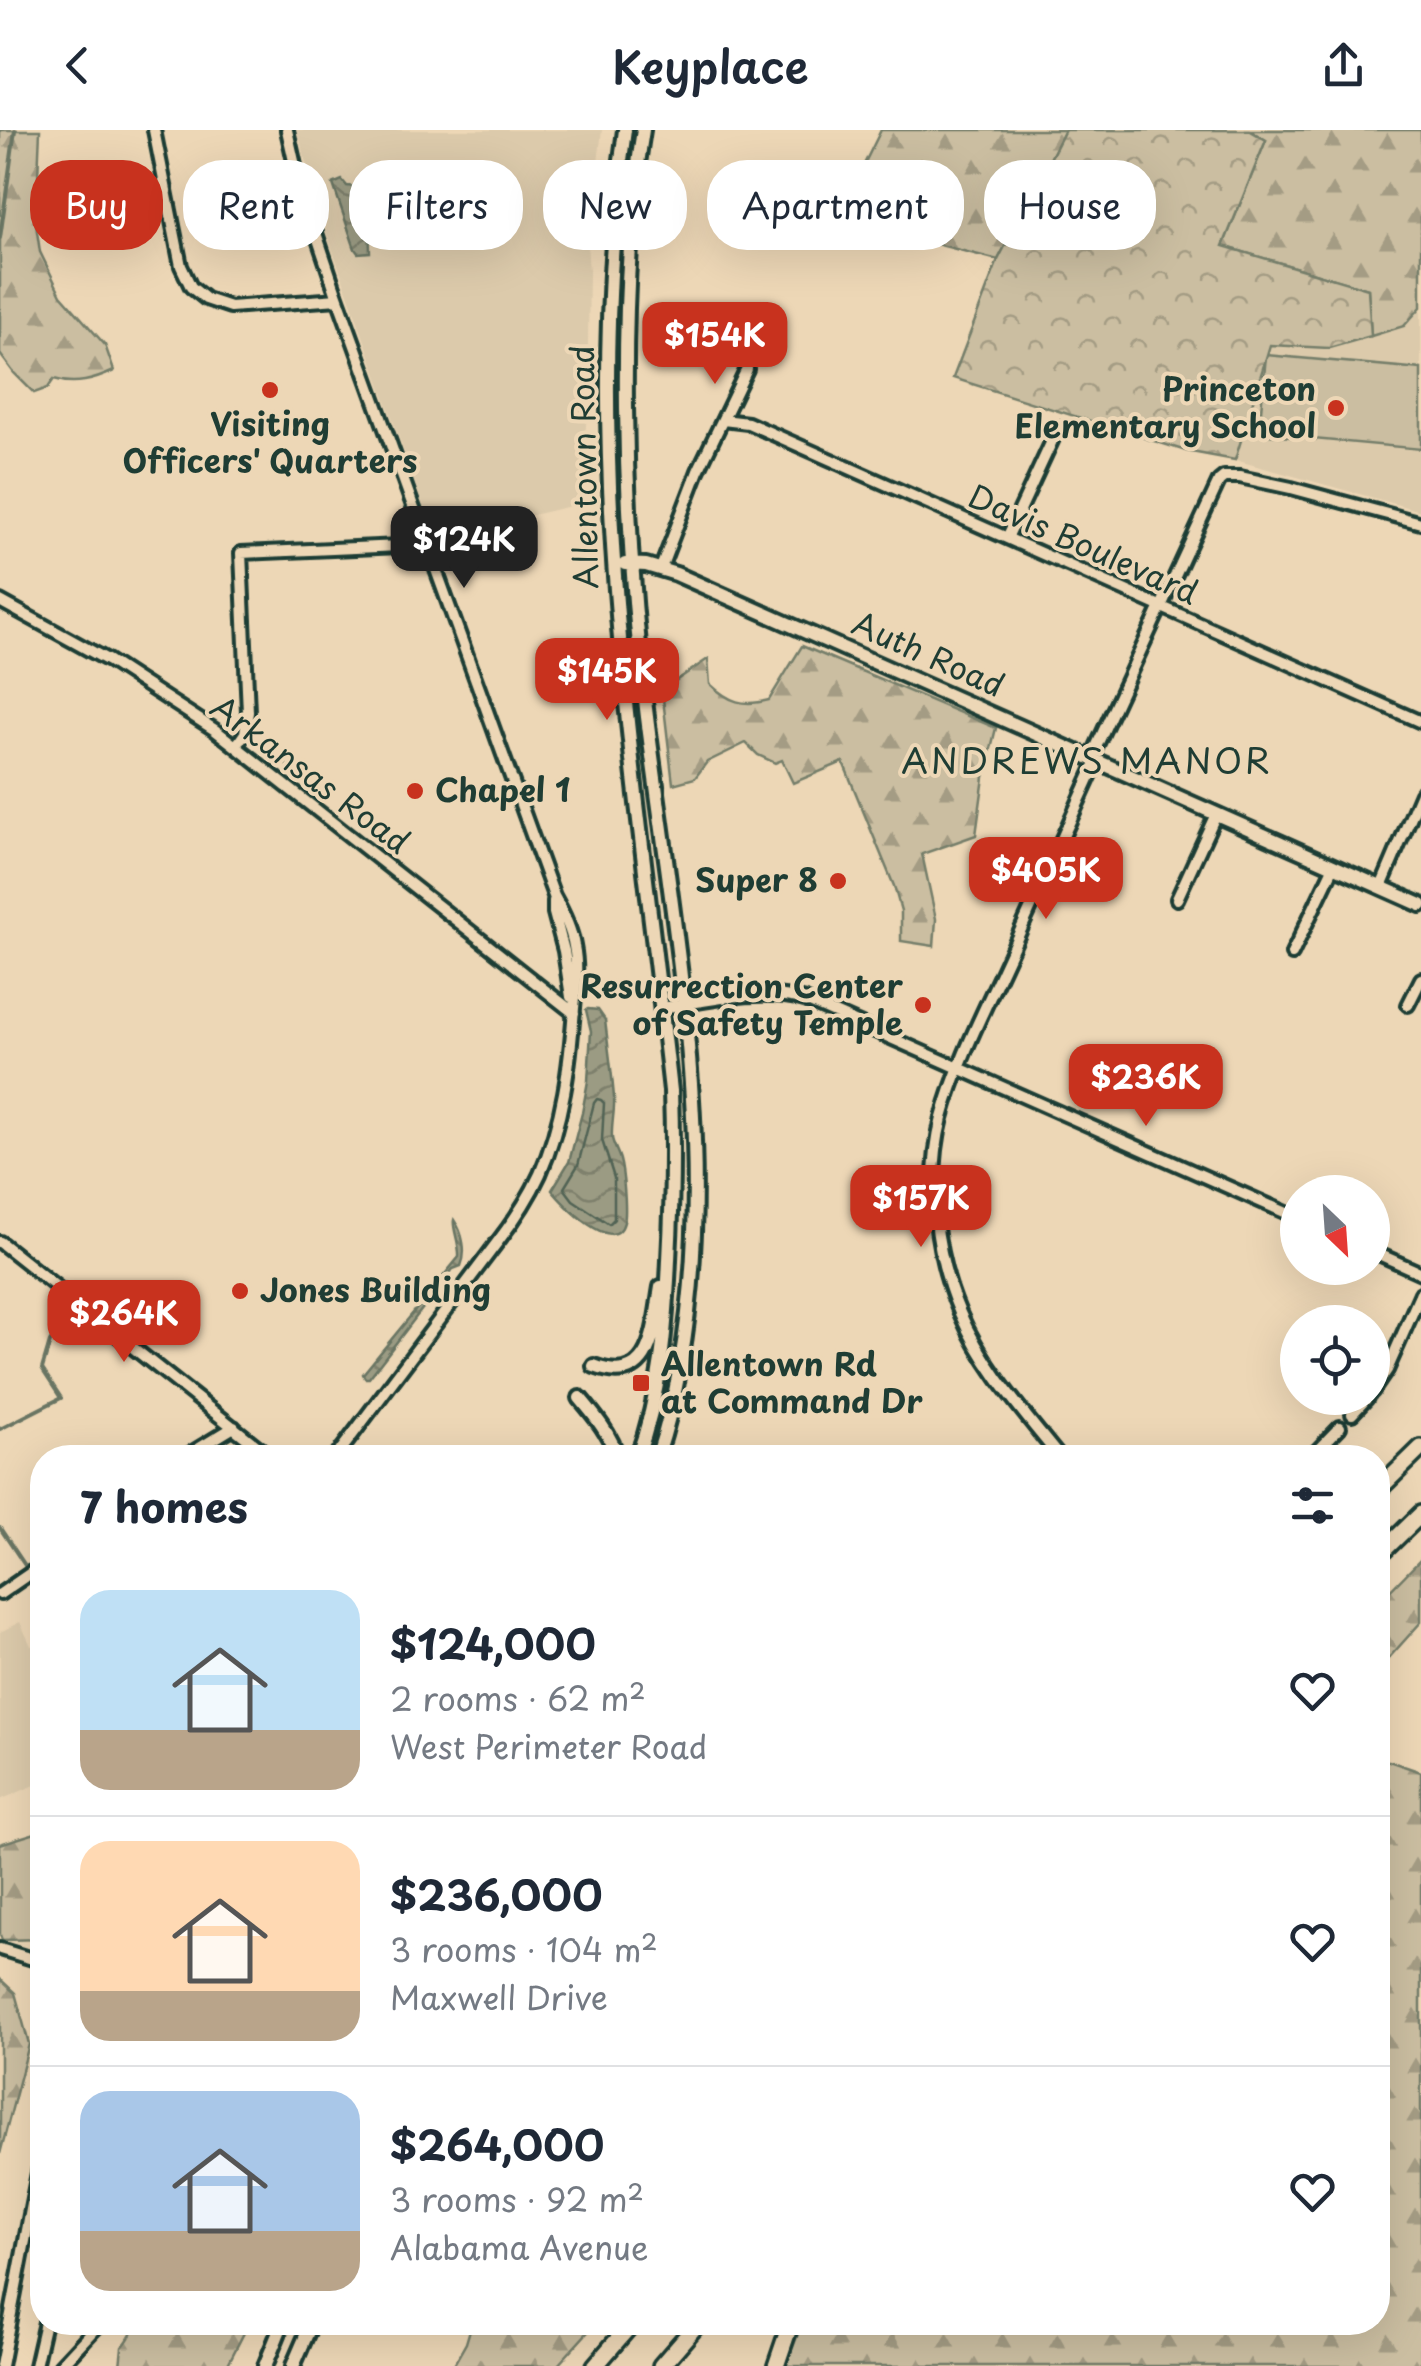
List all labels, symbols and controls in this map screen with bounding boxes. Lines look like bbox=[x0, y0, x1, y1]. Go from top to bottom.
text: Keyplace bbox=[612, 31, 809, 99]
icon: back bbox=[50, 38, 105, 93]
icon: share bbox=[1316, 38, 1371, 93]
chip: Buy bbox=[30, 160, 163, 250]
chip: Rent bbox=[183, 160, 329, 250]
chip: Filters bbox=[349, 160, 523, 250]
chip: New bbox=[543, 160, 687, 250]
chip: Apartment bbox=[707, 160, 964, 250]
chip: House bbox=[984, 160, 1156, 250]
pin: $154K bbox=[645, 302, 785, 387]
text: $154K bbox=[664, 310, 766, 358]
street label: Allentown Road bbox=[557, 345, 609, 589]
place label: Princeton Elementary School bbox=[1015, 364, 1316, 449]
marker: Visiting Officers' Quarters bbox=[259, 379, 281, 401]
marker: Princeton Elementary School bbox=[1325, 397, 1347, 419]
place label: Visiting Officers' Quarters bbox=[123, 399, 417, 484]
street label: Davis Boulevard bbox=[961, 471, 1206, 615]
pin: $124K bbox=[394, 506, 534, 591]
text: $124K bbox=[413, 514, 515, 562]
street label: Auth Road bbox=[845, 598, 1013, 708]
pin: $145K bbox=[537, 638, 677, 723]
text: $145K bbox=[557, 646, 657, 694]
street label: Arkansas Road bbox=[201, 682, 421, 864]
district label: ANDREWS MANOR bbox=[901, 733, 1273, 786]
place label: Chapel 1 bbox=[435, 765, 570, 813]
marker: Chapel 1 bbox=[404, 780, 426, 802]
pin: $405K bbox=[976, 837, 1116, 922]
text: $405K bbox=[991, 845, 1101, 893]
place label: Super 8 bbox=[695, 855, 818, 903]
marker: Super 8 bbox=[827, 870, 849, 892]
place label: Resurrection Center of Safety Temple bbox=[580, 961, 903, 1046]
marker: Resurrection Center of Safety Temple bbox=[912, 994, 934, 1016]
pin: $236K bbox=[1076, 1044, 1216, 1129]
text: $236K bbox=[1091, 1052, 1201, 1100]
pin: $157K bbox=[851, 1165, 991, 1250]
text: $157K bbox=[872, 1173, 970, 1221]
north arrow bbox=[1280, 1175, 1390, 1285]
map controls bbox=[1280, 1175, 1390, 1415]
place label: Jones Building bbox=[260, 1265, 491, 1313]
pin: $264K bbox=[54, 1280, 194, 1365]
marker: Jones Building bbox=[229, 1280, 251, 1302]
text: $264K bbox=[69, 1288, 179, 1336]
button: locate bbox=[1280, 1305, 1390, 1415]
place label: Allentown Rd at Command Dr bbox=[661, 1339, 923, 1424]
marker: Allentown Rd at Command Dr bbox=[630, 1372, 652, 1394]
text: 7 homes bbox=[80, 1474, 248, 1537]
icon: filters bbox=[1285, 1478, 1340, 1533]
text: $124,000 bbox=[390, 1611, 596, 1674]
icon: home bbox=[160, 1630, 280, 1750]
icon: heart bbox=[1285, 1663, 1340, 1718]
text: 2 rooms · 62 m² bbox=[390, 1674, 646, 1722]
text: West Perimeter Road bbox=[390, 1722, 707, 1770]
text: $236,000 bbox=[390, 1862, 603, 1925]
icon: home bbox=[160, 1881, 280, 2001]
icon: heart bbox=[1285, 1914, 1340, 1969]
text: 3 rooms · 104 m² bbox=[390, 1925, 658, 1973]
text: Maxwell Drive bbox=[390, 1973, 608, 2021]
text: $264,000 bbox=[390, 2112, 604, 2175]
icon: home bbox=[160, 2131, 280, 2251]
icon: heart bbox=[1285, 2164, 1340, 2219]
text: 3 rooms · 92 m² bbox=[390, 2175, 644, 2223]
text: Alabama Avenue bbox=[390, 2223, 648, 2271]

